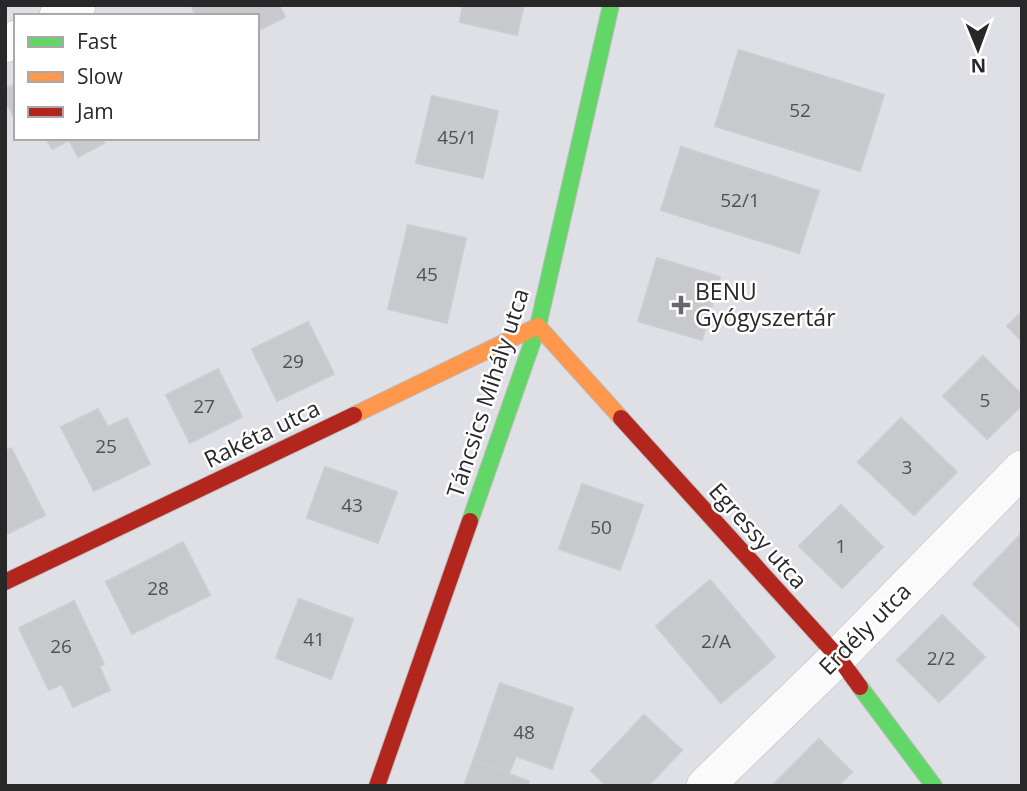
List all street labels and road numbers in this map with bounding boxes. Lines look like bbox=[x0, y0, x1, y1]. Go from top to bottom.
street label: Táncsics Mihály utca bbox=[438, 284, 536, 501]
street label: Rakéta utca bbox=[198, 391, 325, 475]
street label: Egressy utca bbox=[702, 475, 815, 595]
street label: Erdély utca bbox=[811, 575, 918, 682]

